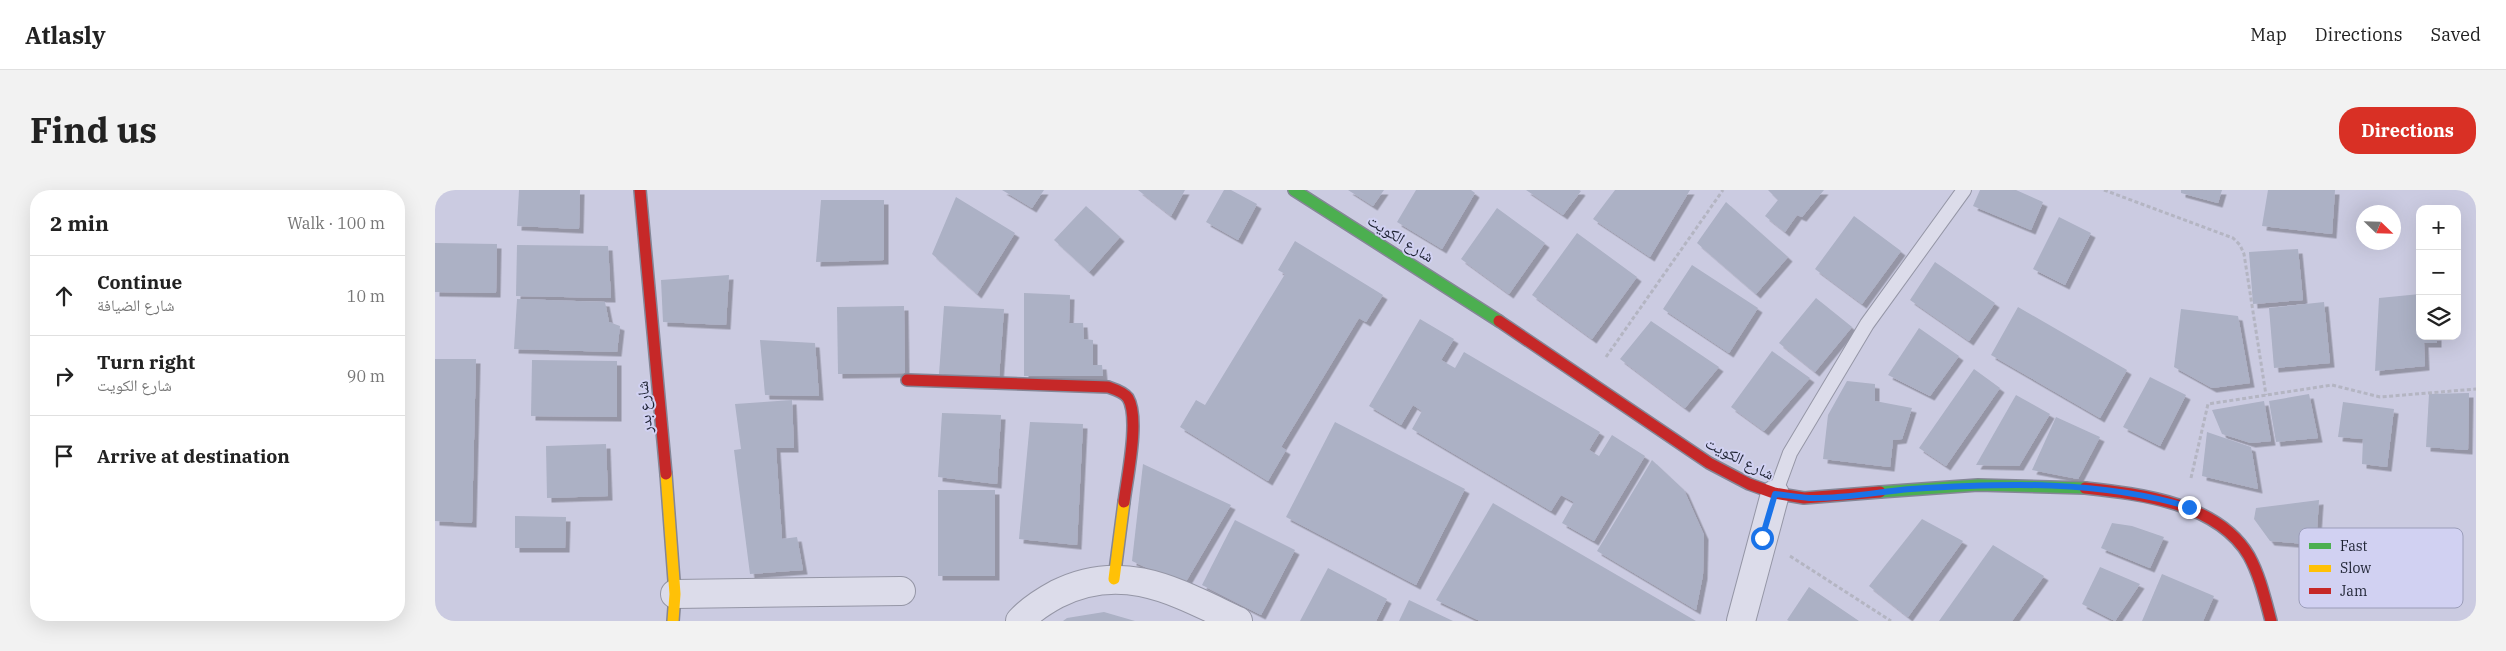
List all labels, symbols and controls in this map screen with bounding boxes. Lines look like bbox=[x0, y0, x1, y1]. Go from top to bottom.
text: Atlasly bbox=[25, 19, 106, 51]
text: Map bbox=[2250, 23, 2287, 46]
text: Directions bbox=[2315, 23, 2403, 46]
text: Saved bbox=[2431, 23, 2481, 46]
text: Find us bbox=[30, 107, 157, 153]
button: Directions bbox=[2339, 107, 2476, 154]
north arrow bbox=[2356, 205, 2401, 250]
map controls bbox=[2416, 205, 2461, 340]
button: + bbox=[2416, 205, 2461, 250]
text: 2 min bbox=[50, 209, 109, 237]
street label: شارع الكويت bbox=[1363, 210, 1438, 267]
text: Walk · 100 m bbox=[287, 213, 385, 233]
button: − bbox=[2416, 250, 2461, 295]
text: Continue bbox=[97, 270, 182, 294]
icon: ahead bbox=[50, 282, 78, 310]
text: 10 m bbox=[347, 286, 385, 306]
text: شارع الضيافة bbox=[97, 295, 175, 315]
button: layers bbox=[2416, 295, 2461, 340]
text: Turn right bbox=[97, 350, 195, 374]
icon: right bbox=[50, 362, 78, 390]
text: 90 m bbox=[347, 366, 385, 386]
text: شارع الكويت bbox=[97, 375, 172, 395]
street label: شارع بدر bbox=[632, 380, 657, 435]
street label: شارع الكويت bbox=[1702, 432, 1778, 485]
icon: arrive bbox=[50, 442, 78, 470]
text: Arrive at destination bbox=[97, 444, 290, 468]
route end bbox=[2178, 496, 2201, 519]
route start bbox=[1751, 527, 1774, 550]
legend bbox=[2299, 528, 2463, 608]
text: Fast bbox=[2340, 537, 2368, 555]
text: Slow bbox=[2340, 559, 2371, 577]
text: Jam bbox=[2340, 582, 2367, 600]

